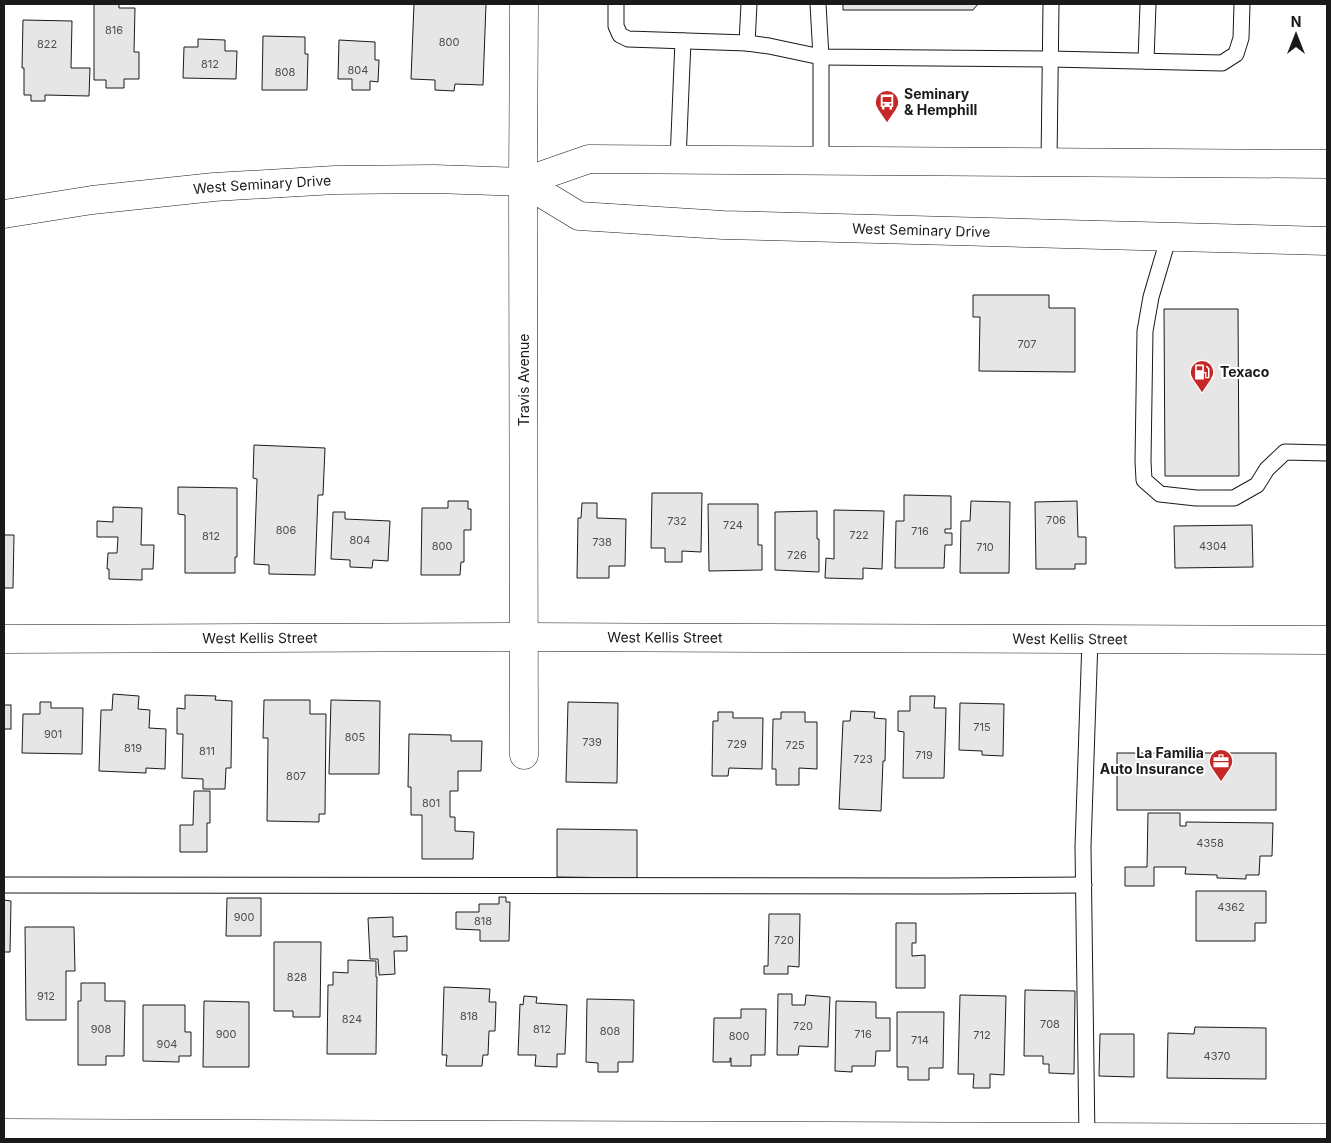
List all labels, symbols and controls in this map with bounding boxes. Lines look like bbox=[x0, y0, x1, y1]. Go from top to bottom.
north arrow bbox=[1271, 10, 1321, 60]
text: N bbox=[1291, 13, 1301, 30]
house number: 816 bbox=[105, 23, 123, 37]
house number: 800 bbox=[439, 35, 459, 49]
house number: 822 bbox=[37, 37, 57, 51]
house number: 812 bbox=[201, 57, 219, 71]
house number: 804 bbox=[348, 63, 368, 77]
house number: 808 bbox=[275, 65, 295, 79]
place label: Seminary & Hemphill bbox=[904, 85, 977, 118]
bus stop icon: Seminary & Hemphill bbox=[874, 89, 900, 123]
street label: West Seminary Drive bbox=[192, 171, 332, 197]
street label: West Seminary Drive bbox=[852, 219, 990, 240]
street label: Travis Avenue bbox=[515, 334, 532, 426]
house number: 707 bbox=[1017, 337, 1037, 351]
fuel station icon: Texaco bbox=[1189, 359, 1215, 393]
place label: Texaco bbox=[1220, 363, 1270, 380]
house number: 706 bbox=[1046, 513, 1066, 527]
house number: 732 bbox=[667, 514, 687, 528]
house number: 724 bbox=[723, 518, 743, 532]
house number: 806 bbox=[276, 523, 296, 537]
house number: 716 bbox=[911, 524, 929, 538]
house number: 722 bbox=[849, 528, 869, 542]
house number: 812 bbox=[202, 529, 220, 543]
house number: 804 bbox=[350, 533, 370, 547]
house number: 738 bbox=[592, 535, 612, 549]
house number: 800 bbox=[432, 539, 452, 553]
house number: 4304 bbox=[1199, 539, 1227, 553]
house number: 710 bbox=[976, 540, 994, 554]
house number: 726 bbox=[787, 548, 807, 562]
street label: West Kellis Street bbox=[607, 628, 723, 646]
street label: West Kellis Street bbox=[202, 629, 318, 646]
street label: West Kellis Street bbox=[1012, 630, 1128, 647]
house number: 715 bbox=[973, 720, 991, 734]
house number: 901 bbox=[44, 727, 62, 741]
house number: 805 bbox=[345, 730, 366, 744]
house number: 739 bbox=[582, 735, 602, 749]
house number: 729 bbox=[727, 737, 747, 751]
house number: 725 bbox=[785, 738, 805, 752]
house number: 819 bbox=[124, 741, 142, 755]
house number: 811 bbox=[199, 744, 215, 758]
place label: La Familia Auto Insurance bbox=[1100, 744, 1204, 777]
house number: 719 bbox=[915, 748, 933, 762]
office icon: La Familia Auto Insurance bbox=[1208, 748, 1234, 782]
house number: 723 bbox=[853, 752, 873, 766]
house number: 807 bbox=[286, 769, 306, 783]
house number: 801 bbox=[422, 796, 440, 810]
house number: 4358 bbox=[1196, 836, 1224, 850]
house number: 4362 bbox=[1217, 900, 1245, 914]
house number: 900 bbox=[234, 910, 254, 924]
house number: 818 bbox=[474, 914, 492, 928]
house number: 720 bbox=[774, 933, 794, 947]
house number: 828 bbox=[287, 970, 307, 984]
house number: 912 bbox=[37, 989, 55, 1003]
house number: 818 bbox=[460, 1009, 478, 1023]
house number: 824 bbox=[342, 1012, 362, 1026]
house number: 708 bbox=[1040, 1017, 1060, 1031]
house number: 720 bbox=[793, 1019, 813, 1033]
house number: 908 bbox=[91, 1022, 111, 1036]
house number: 812 bbox=[533, 1022, 551, 1036]
house number: 808 bbox=[600, 1024, 620, 1038]
house number: 900 bbox=[216, 1027, 236, 1041]
house number: 716 bbox=[854, 1027, 872, 1041]
house number: 712 bbox=[973, 1028, 991, 1042]
house number: 800 bbox=[729, 1029, 749, 1043]
house number: 714 bbox=[911, 1033, 929, 1047]
house number: 904 bbox=[157, 1037, 177, 1051]
house number: 4370 bbox=[1204, 1049, 1231, 1063]

